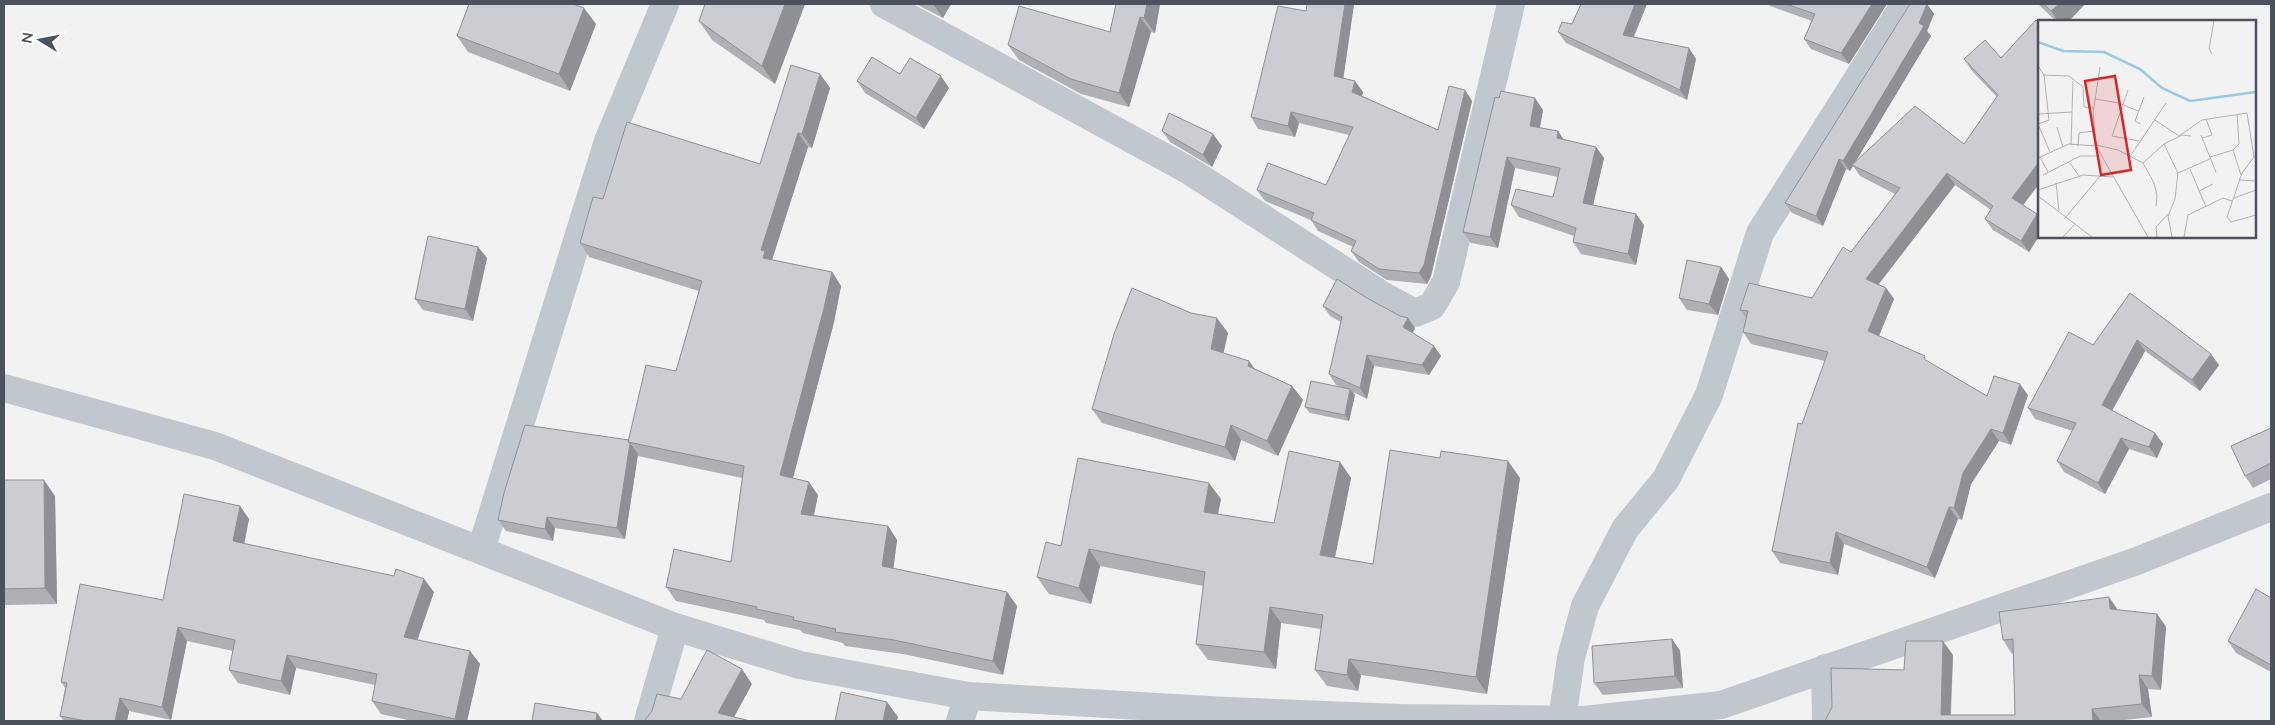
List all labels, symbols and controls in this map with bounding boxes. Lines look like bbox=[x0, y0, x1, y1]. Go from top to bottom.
north arrow bbox=[15, 15, 65, 65]
inset map bbox=[2038, 20, 2255, 238]
text: N bbox=[17, 31, 36, 44]

